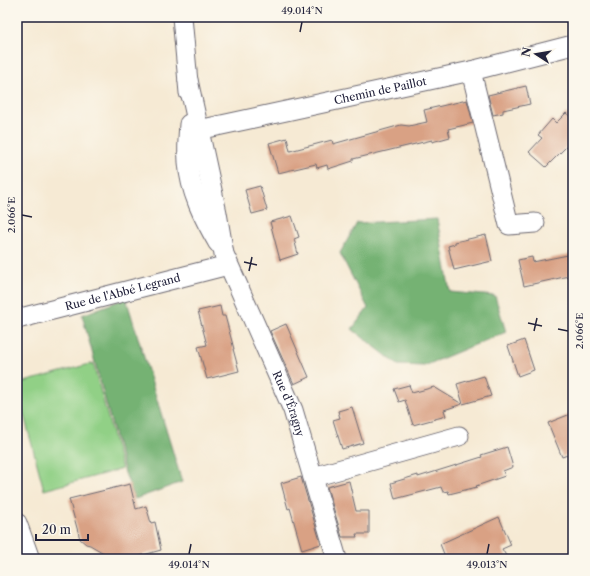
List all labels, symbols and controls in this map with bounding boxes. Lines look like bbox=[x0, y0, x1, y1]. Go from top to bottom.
text: 49.014°N bbox=[281, 4, 323, 17]
north arrow bbox=[516, 34, 556, 74]
text: N bbox=[518, 45, 534, 58]
street label: Chemin de Paillot bbox=[333, 74, 428, 107]
text: 2.066°E bbox=[5, 197, 18, 233]
street label: Rue de l'Abbé Legrand bbox=[63, 270, 182, 313]
text: 2.066°E bbox=[573, 313, 586, 349]
street label: Rue d'Éragny bbox=[270, 369, 308, 439]
scale bar bbox=[36, 516, 88, 542]
text: 20 m bbox=[42, 522, 71, 537]
text: 49.014°N bbox=[168, 558, 210, 571]
text: 49.013°N bbox=[466, 558, 508, 571]

